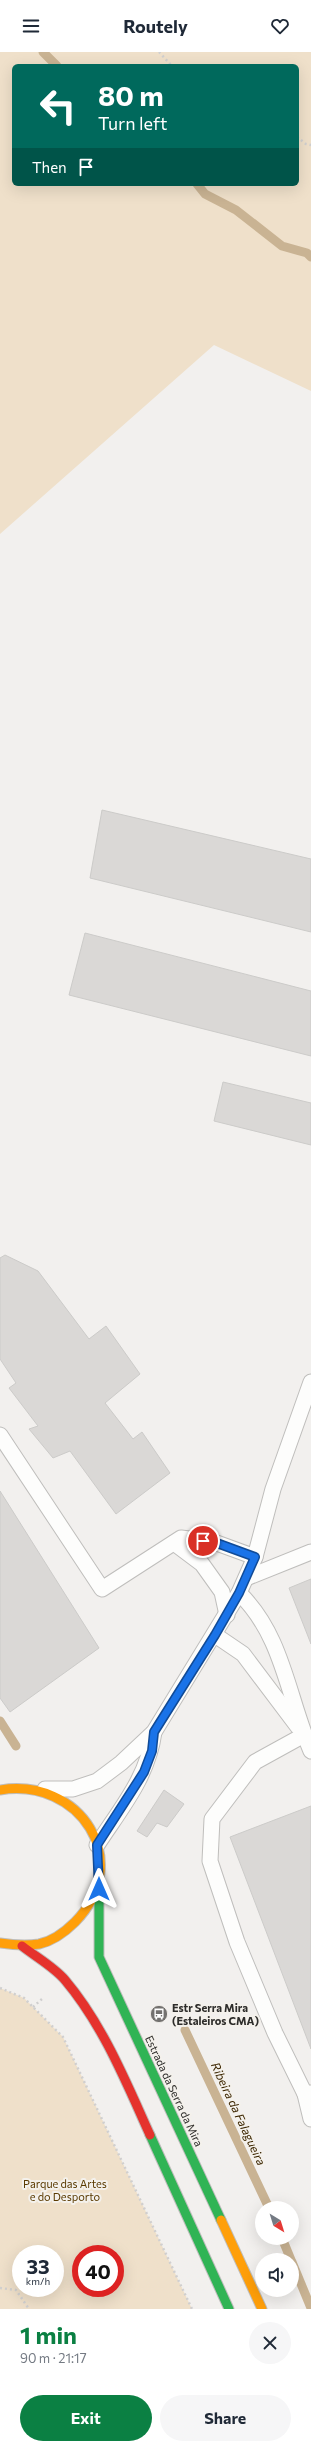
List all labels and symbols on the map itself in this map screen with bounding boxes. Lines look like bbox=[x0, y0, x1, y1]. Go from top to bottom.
pin bbox=[186, 1524, 220, 1558]
position arrow bbox=[78, 1868, 120, 1910]
place label: Estr Serra Mira (Estaleiros CMA) bbox=[172, 2001, 259, 2027]
bus stop icon: Estr Serra Mira (Estaleiros CMA) bbox=[149, 2004, 169, 2024]
street label: Estrada da Serra da Mira bbox=[143, 2033, 206, 2148]
water label: Ribeira da Falagueira bbox=[209, 2060, 269, 2167]
park label: Parque das Artes e do Desporto bbox=[23, 2177, 107, 2203]
north arrow bbox=[255, 2201, 299, 2245]
speed limit sign: 40 bbox=[72, 2245, 124, 2297]

